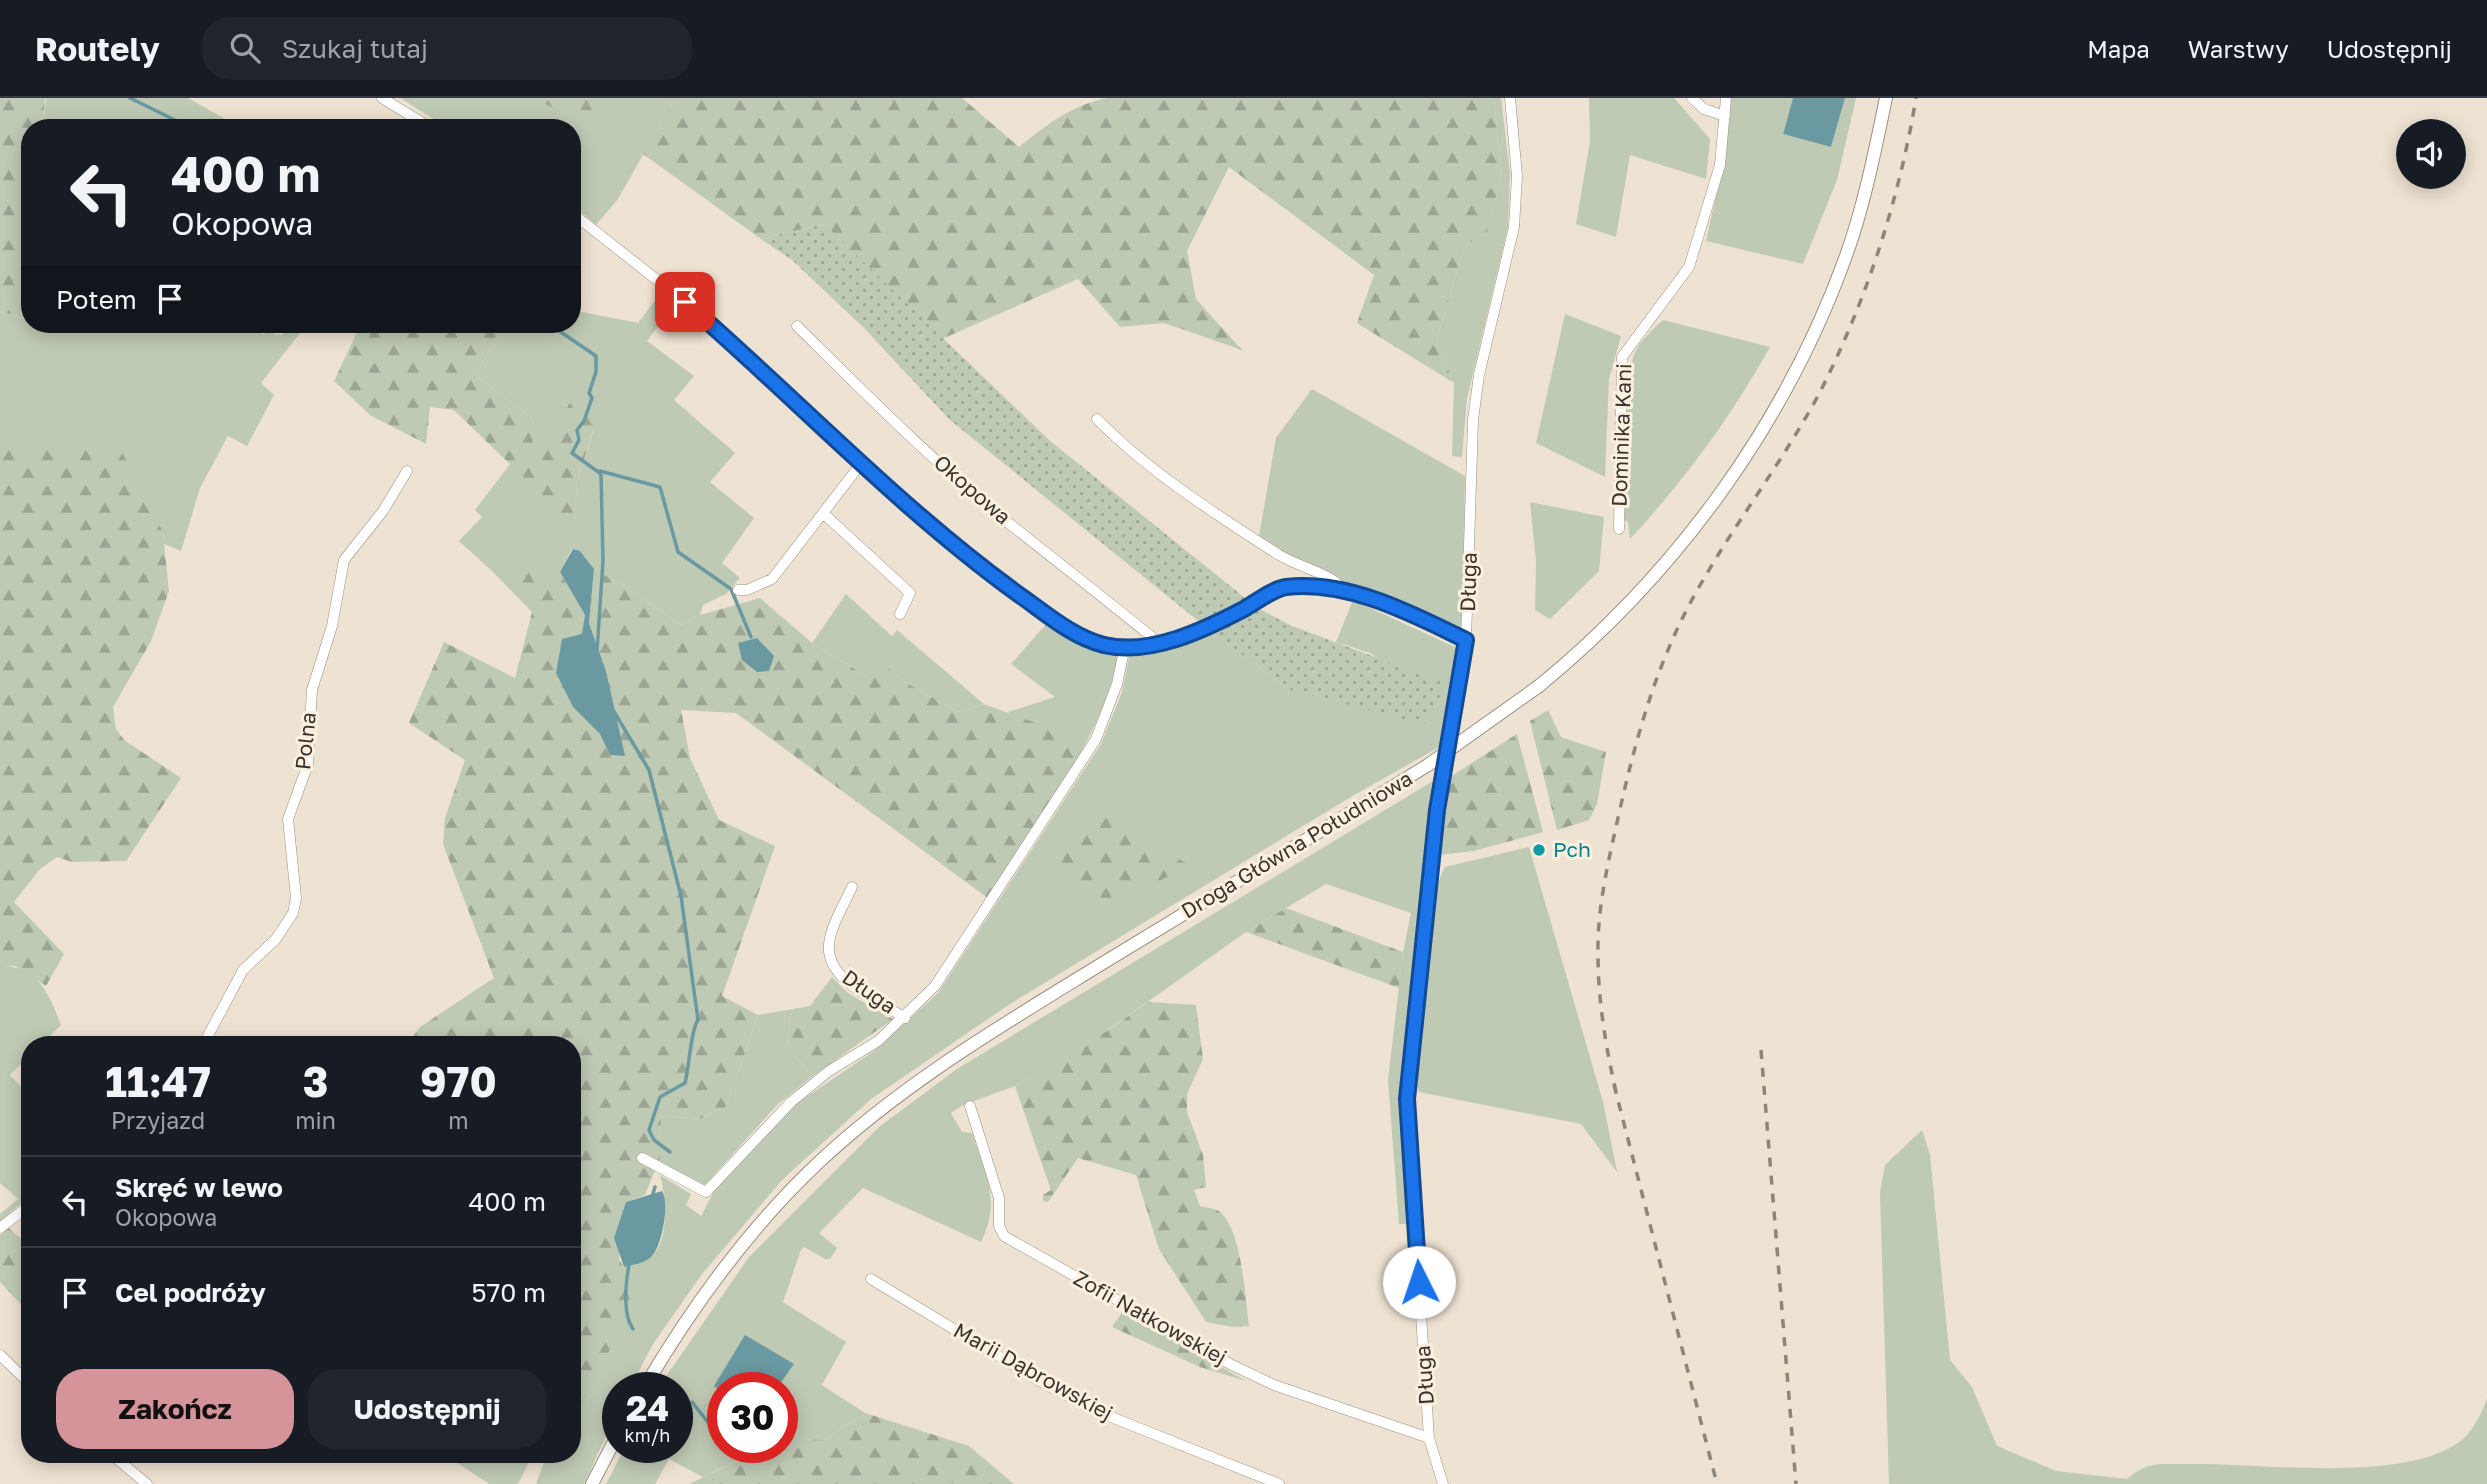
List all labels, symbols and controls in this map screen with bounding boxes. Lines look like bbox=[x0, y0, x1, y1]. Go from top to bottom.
search box bbox=[202, 17, 692, 80]
text: Routely bbox=[35, 29, 160, 68]
icon: search bbox=[226, 29, 264, 67]
text: Szukaj tutaj bbox=[282, 33, 428, 64]
text: Mapa bbox=[2087, 34, 2150, 63]
text: Warstwy bbox=[2188, 34, 2289, 63]
text: Udostępnij bbox=[2327, 34, 2452, 63]
map controls bbox=[2396, 119, 2466, 189]
button: sound bbox=[2396, 119, 2466, 189]
text: 400 m bbox=[171, 144, 320, 203]
icon: left bbox=[56, 147, 147, 238]
text: Okopowa bbox=[171, 204, 313, 242]
pin bbox=[655, 272, 715, 332]
icon: arrive bbox=[151, 280, 189, 318]
icon: arrive bbox=[666, 283, 704, 321]
text: Potem bbox=[56, 284, 137, 315]
street label: Dominika Kani bbox=[1606, 363, 1636, 507]
street label: Okopowa bbox=[929, 449, 1016, 530]
street label: Długa bbox=[1454, 552, 1482, 612]
street label: Polna bbox=[289, 711, 321, 771]
street label: Droga Główna Południowa bbox=[1176, 765, 1417, 924]
place label: Pch bbox=[1553, 836, 1591, 862]
marker: Pch bbox=[1531, 842, 1547, 858]
street label: Długa bbox=[838, 963, 901, 1019]
text: 11:47 bbox=[105, 1056, 211, 1106]
text: 3 bbox=[303, 1056, 328, 1106]
text: 970 bbox=[420, 1056, 497, 1106]
text: Przyjazd bbox=[111, 1106, 205, 1134]
text: min bbox=[295, 1106, 336, 1134]
text: m bbox=[448, 1106, 469, 1134]
text: Skręć w lewo bbox=[115, 1172, 283, 1203]
icon: left bbox=[56, 1183, 94, 1221]
text: 400 m bbox=[468, 1186, 546, 1217]
text: Okopowa bbox=[115, 1203, 217, 1231]
position arrow bbox=[1382, 1245, 1456, 1319]
street label: Zofii Nałkowskiej bbox=[1069, 1264, 1232, 1370]
icon: arrive bbox=[56, 1274, 94, 1312]
text: Cel podróży bbox=[115, 1277, 266, 1308]
text: 570 m bbox=[472, 1277, 546, 1308]
street label: Marii Dąbrowskiej bbox=[949, 1317, 1118, 1426]
street label: Długa bbox=[1409, 1344, 1439, 1406]
button: Zakończ bbox=[56, 1369, 294, 1449]
button: Udostępnij bbox=[308, 1369, 546, 1449]
speed limit sign: 30 bbox=[707, 1372, 798, 1463]
text: 24 bbox=[626, 1387, 669, 1429]
text: km/h bbox=[625, 1424, 670, 1446]

